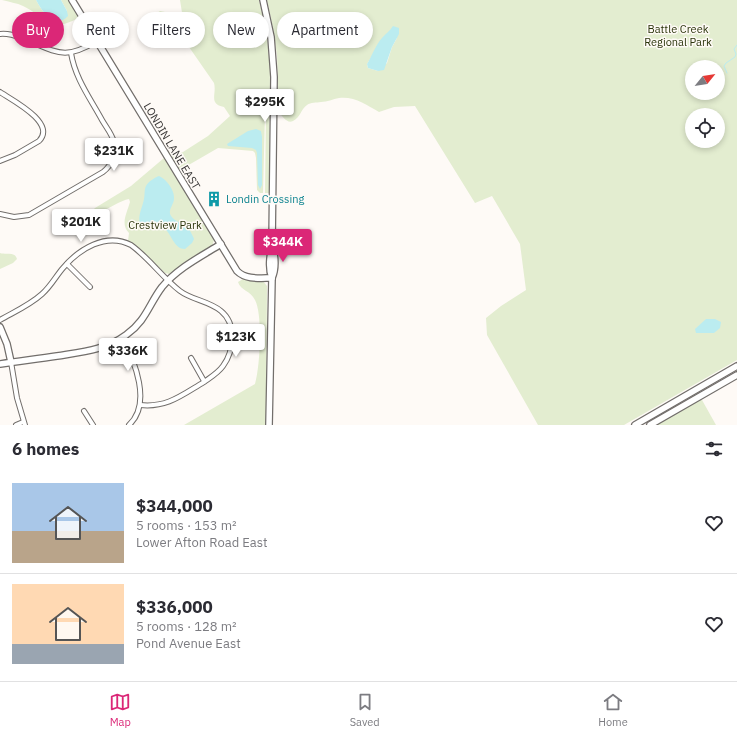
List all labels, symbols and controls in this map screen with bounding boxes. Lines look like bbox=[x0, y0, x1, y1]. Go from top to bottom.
chip: Buy bbox=[12, 12, 64, 48]
chip: Rent bbox=[72, 12, 129, 48]
chip: Filters bbox=[137, 12, 205, 48]
chip: New bbox=[213, 12, 269, 48]
chip: Apartment bbox=[277, 12, 373, 48]
park label: Battle Creek Regional Park bbox=[644, 22, 712, 49]
north arrow bbox=[685, 60, 725, 100]
map controls bbox=[685, 60, 725, 148]
pin: $295K bbox=[237, 89, 293, 123]
text: $295K bbox=[245, 93, 285, 110]
street label: LONDIN LANE EAST bbox=[141, 100, 204, 192]
button: locate bbox=[685, 108, 725, 148]
pin: $231K bbox=[86, 138, 142, 172]
text: $231K bbox=[94, 142, 134, 159]
building icon: Londin Crossing bbox=[205, 190, 223, 208]
place label: Londin Crossing bbox=[226, 192, 304, 206]
pin: $201K bbox=[53, 209, 109, 243]
text: $201K bbox=[61, 213, 101, 230]
park label: Crestview Park bbox=[128, 218, 202, 232]
pin: $344K bbox=[255, 229, 311, 263]
text: $344K bbox=[263, 233, 303, 250]
pin: $123K bbox=[208, 324, 264, 358]
text: $123K bbox=[216, 328, 256, 345]
pin: $336K bbox=[100, 338, 156, 372]
text: $336K bbox=[108, 342, 148, 359]
text: 6 homes bbox=[12, 438, 79, 460]
icon: filters bbox=[703, 438, 725, 460]
text: $344,000 bbox=[136, 495, 213, 517]
icon: home bbox=[44, 499, 92, 547]
icon: heart bbox=[703, 512, 725, 534]
text: 5 rooms · 153 m² bbox=[136, 517, 237, 534]
text: Lower Afton Road East bbox=[136, 534, 268, 551]
text: $336,000 bbox=[136, 596, 213, 618]
icon: home bbox=[44, 600, 92, 648]
icon: heart bbox=[703, 613, 725, 635]
text: 5 rooms · 128 m² bbox=[136, 618, 237, 635]
text: Pond Avenue East bbox=[136, 635, 241, 652]
tab: Map bbox=[109, 691, 131, 729]
tab: Saved bbox=[350, 691, 380, 729]
tab: Home bbox=[598, 691, 628, 729]

